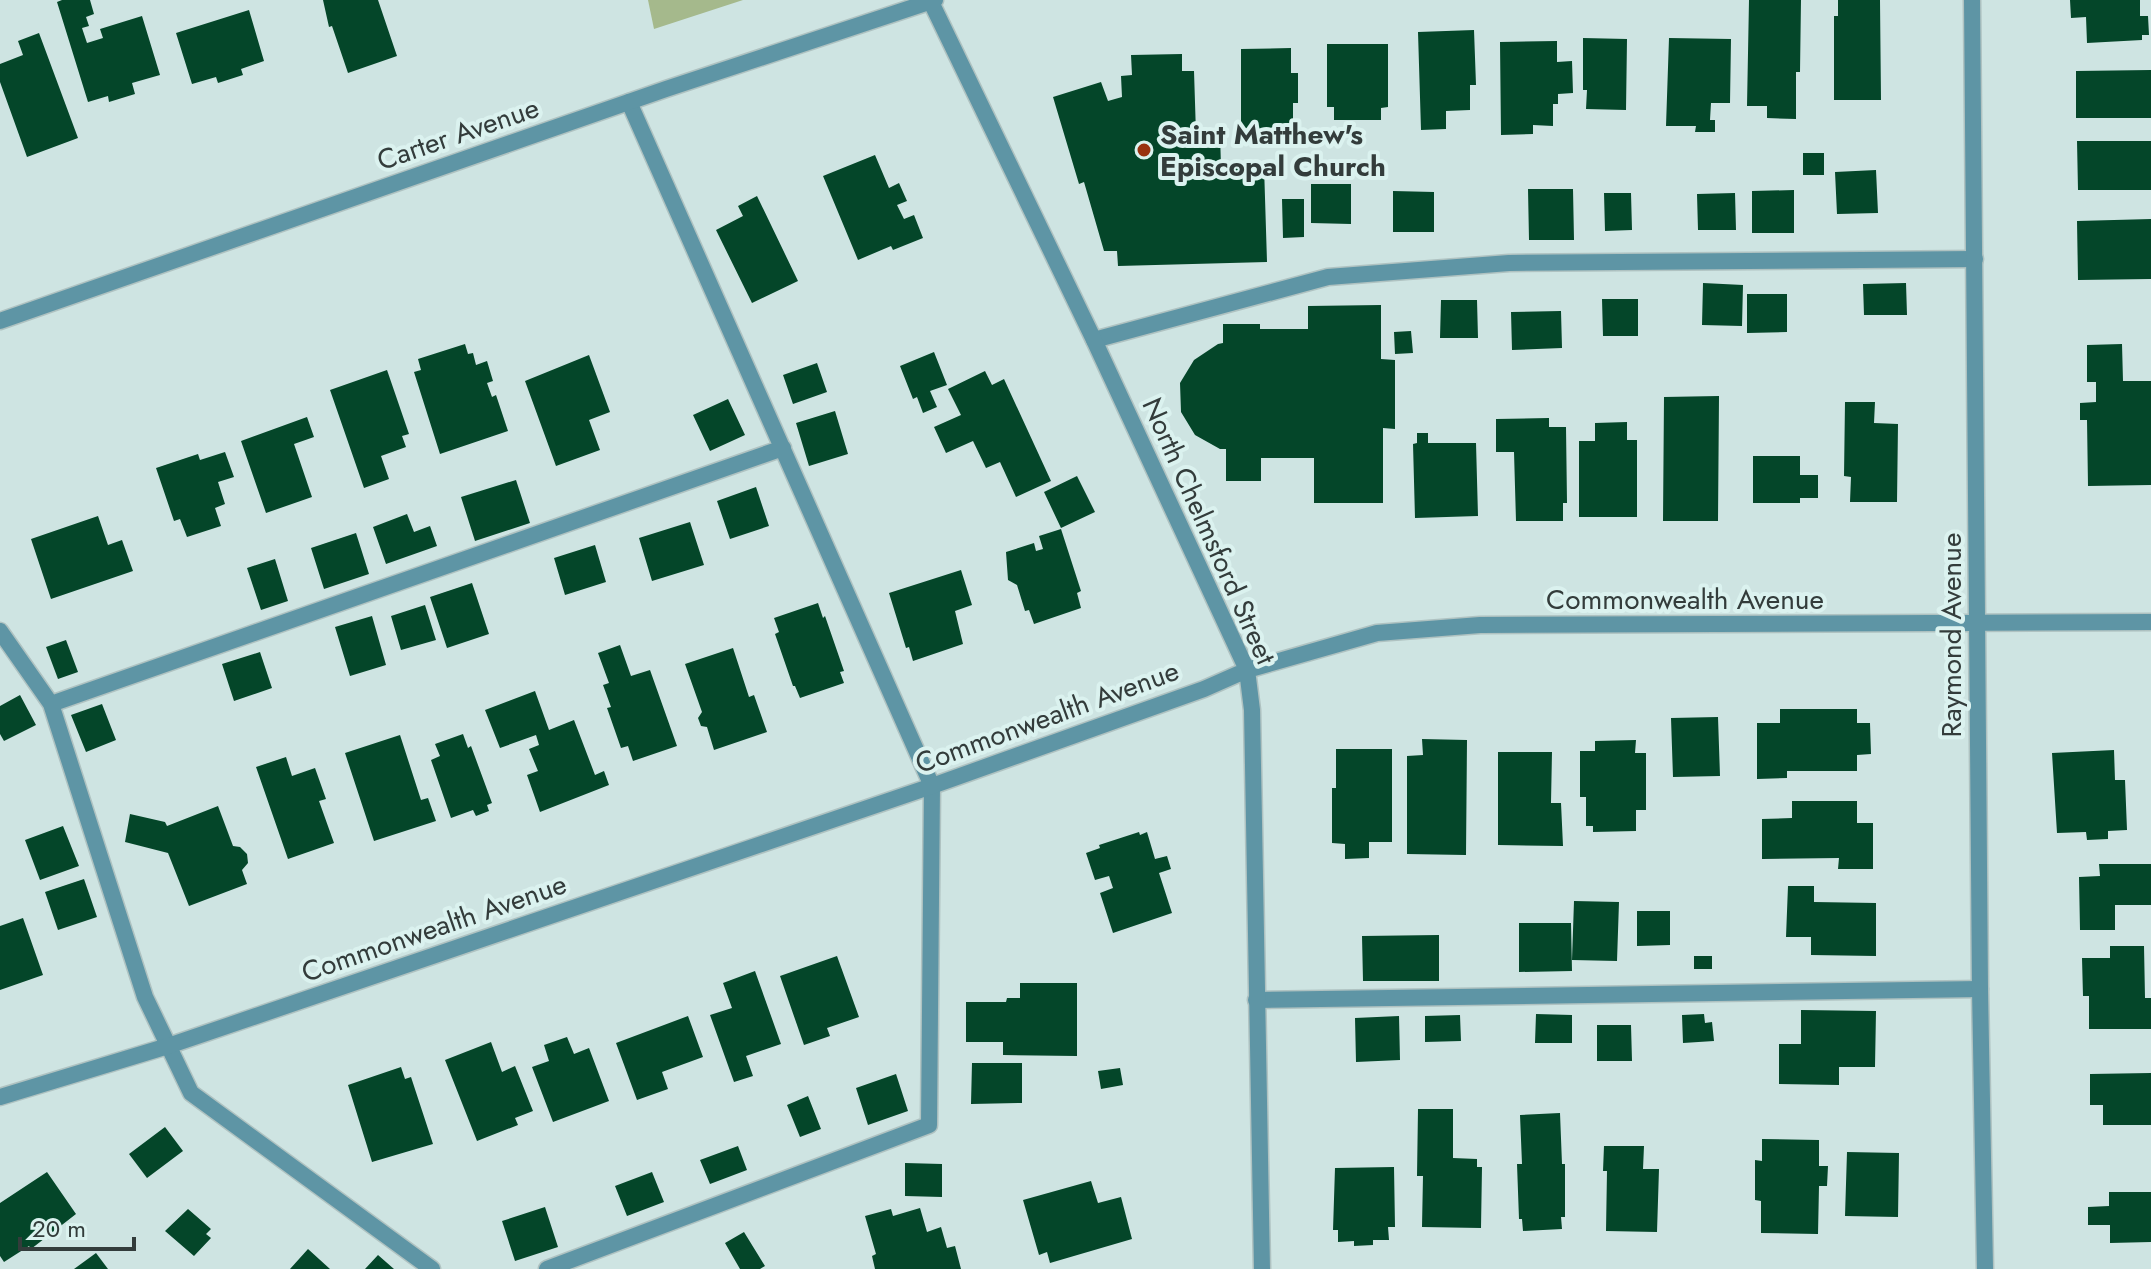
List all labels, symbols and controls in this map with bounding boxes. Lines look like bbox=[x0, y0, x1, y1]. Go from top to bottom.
street label: Carter Avenue bbox=[372, 87, 544, 181]
place label: Saint Matthew's Episcopal Church bbox=[1160, 114, 1386, 187]
marker: Saint Matthew's Episcopal Church bbox=[1135, 141, 1153, 159]
street label: North Chelmsford Street bbox=[1132, 391, 1286, 671]
street label: Raymond Avenue bbox=[1931, 533, 1972, 737]
street label: Commonwealth Avenue bbox=[1546, 579, 1824, 620]
street label: Commonwealth Avenue bbox=[909, 650, 1185, 784]
street label: Commonwealth Avenue bbox=[296, 863, 572, 993]
scale bar bbox=[20, 1201, 134, 1251]
text: 20 m bbox=[32, 1211, 86, 1246]

